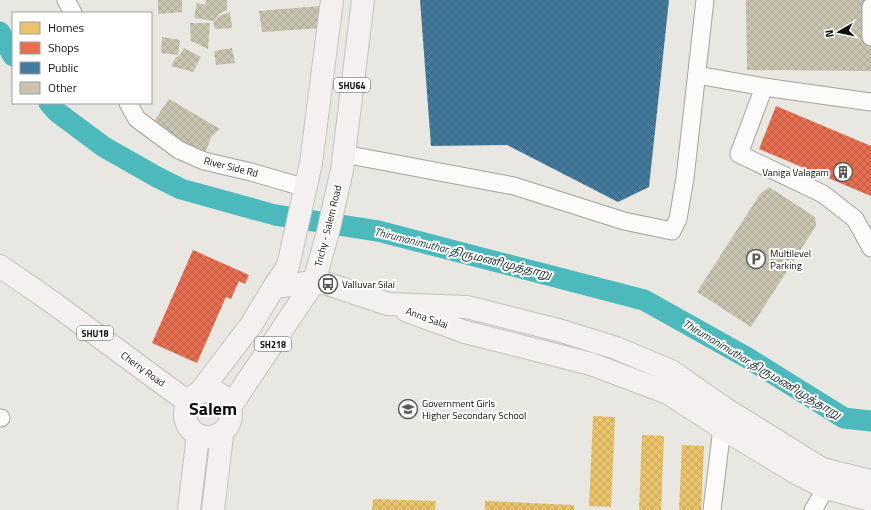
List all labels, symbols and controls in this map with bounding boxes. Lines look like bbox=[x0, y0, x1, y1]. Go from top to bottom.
legend bbox=[12, 12, 152, 104]
north arrow bbox=[819, 12, 859, 52]
text: Homes bbox=[48, 18, 84, 37]
text: N bbox=[821, 29, 838, 39]
text: Shops bbox=[48, 38, 80, 57]
text: Public bbox=[48, 58, 78, 77]
text: Other bbox=[48, 78, 77, 97]
road number: SHU64 bbox=[334, 78, 370, 92]
street label: River Side Rd bbox=[202, 153, 260, 181]
building icon: Vaniga Valagam bbox=[832, 161, 854, 183]
place label: Vaniga Valagam bbox=[762, 165, 829, 180]
street label: Trichy - Salem Road bbox=[311, 184, 345, 268]
water label: Thirumanimuthar திருமணிமுத்தாறு bbox=[373, 223, 555, 283]
place label: Multilevel Parking bbox=[770, 246, 811, 273]
parking icon: Multilevel Parking bbox=[745, 248, 767, 270]
bus stop icon: Valluvar Silai bbox=[317, 273, 339, 295]
place label: Valluvar Silai bbox=[342, 277, 395, 292]
street label: Anna Salai bbox=[404, 303, 450, 333]
water label: Thirumanimuthar திருமணிமுத்தாறு bbox=[680, 315, 845, 423]
road number: SHU18 bbox=[77, 326, 113, 340]
road number: SH218 bbox=[255, 337, 291, 351]
street label: Cherry Road bbox=[118, 348, 168, 390]
district label: Salem bbox=[189, 395, 237, 422]
place label: Government Girls Higher Secondary School bbox=[422, 396, 526, 423]
school or university icon: Government Girls Higher Secondary School bbox=[397, 398, 419, 420]

